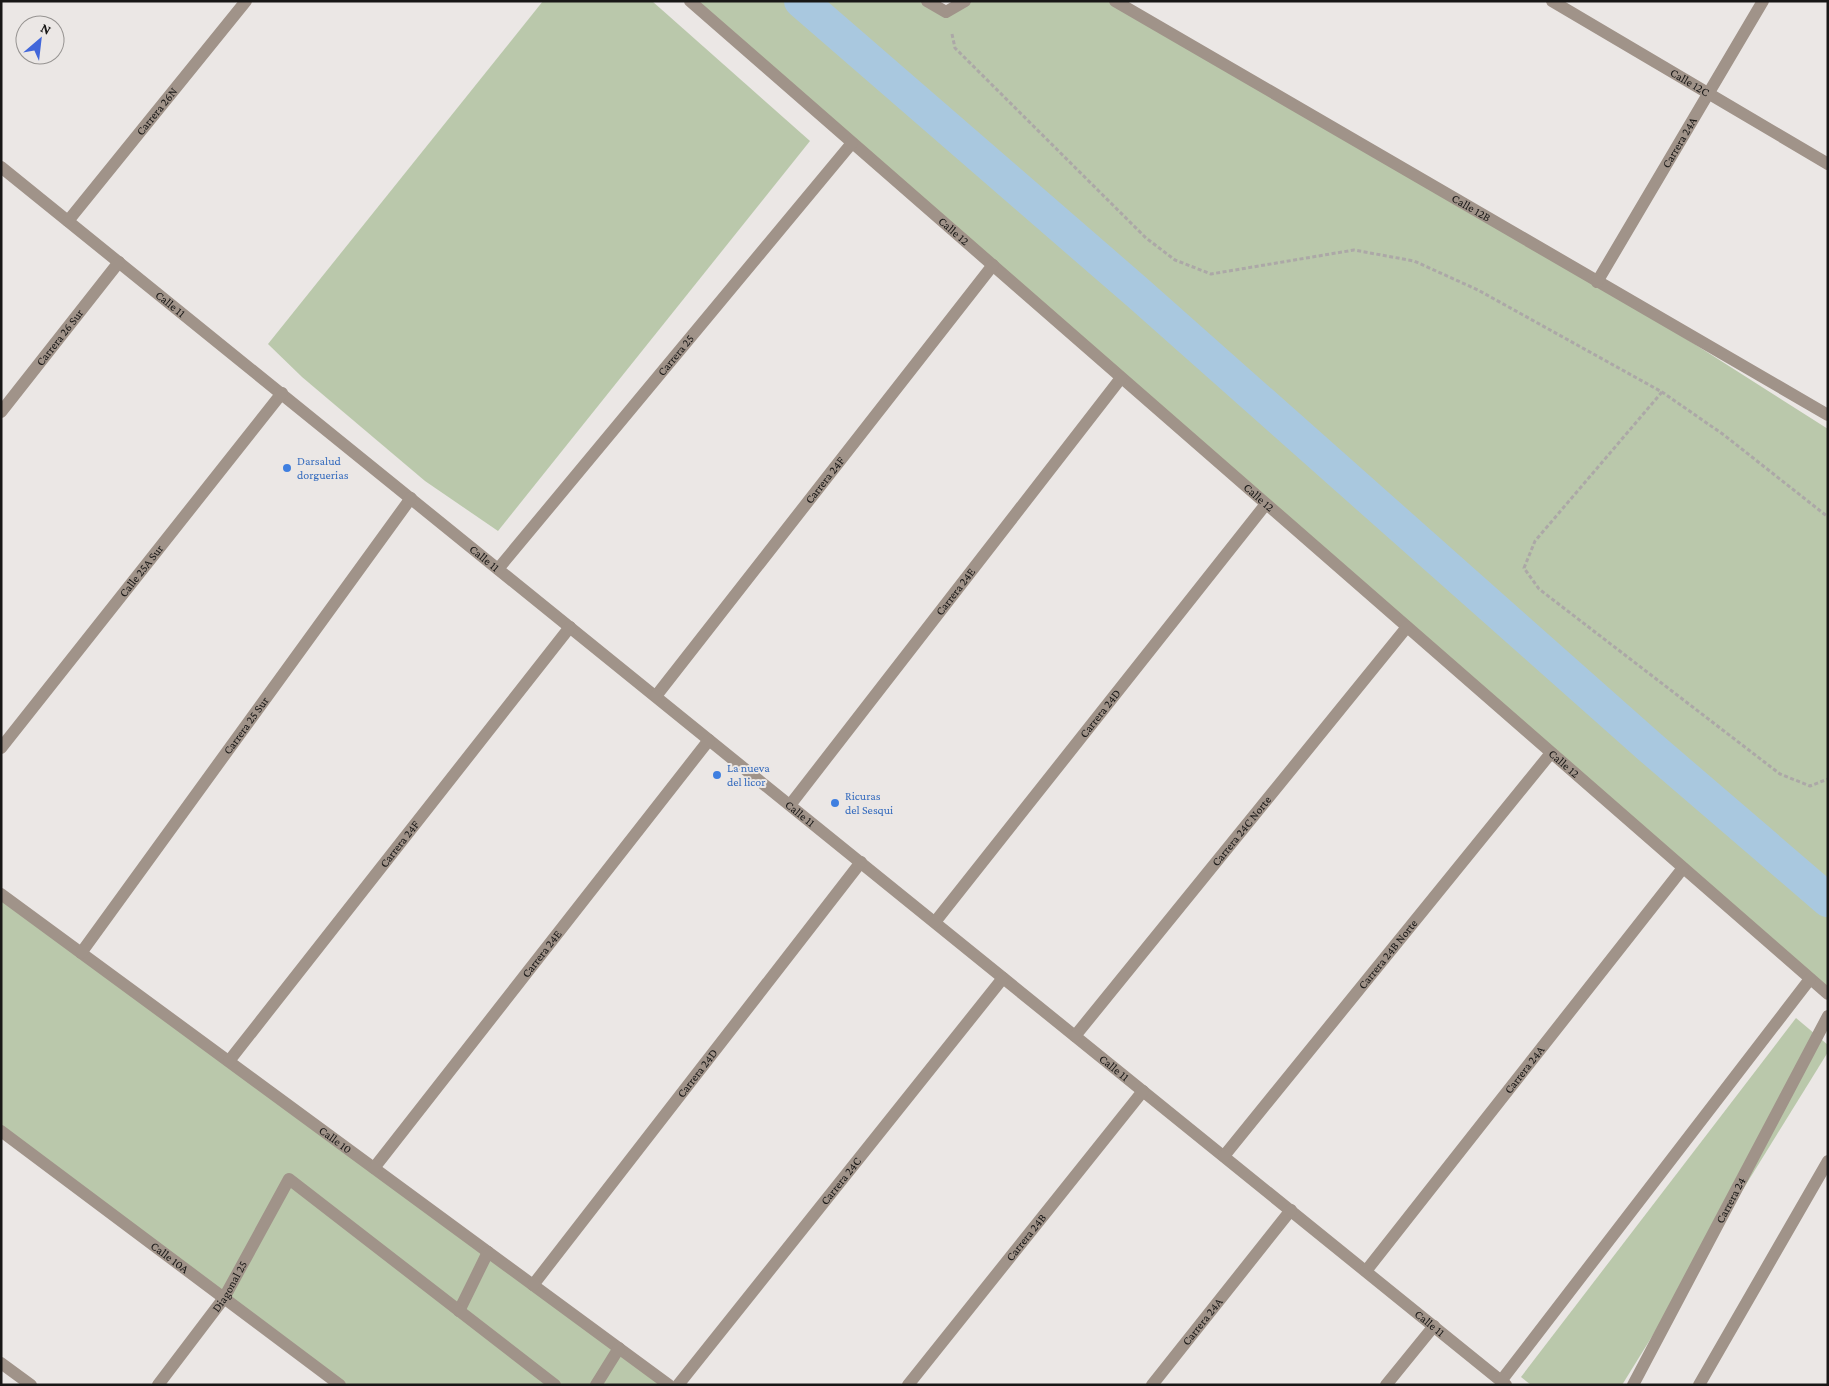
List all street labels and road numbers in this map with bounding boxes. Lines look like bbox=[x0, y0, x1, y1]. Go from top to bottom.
street label: Calle 12C bbox=[1668, 65, 1712, 99]
street label: Carrera 26N bbox=[133, 84, 180, 138]
street label: Carrera 24A bbox=[1659, 114, 1700, 170]
street label: Calle 12B bbox=[1449, 191, 1494, 225]
street label: Calle 12 bbox=[935, 214, 972, 248]
street label: Calle 11 bbox=[153, 288, 188, 320]
street label: Carrera 26 Sur bbox=[33, 306, 87, 369]
street label: Carrera 25 bbox=[655, 332, 697, 379]
street label: Carrera 24F bbox=[802, 454, 848, 506]
street label: Calle 12 bbox=[1241, 480, 1277, 515]
street label: Calle 25A Sur bbox=[116, 541, 167, 600]
street label: Calle 11 bbox=[467, 542, 502, 575]
street label: Carrera 24E bbox=[933, 565, 979, 618]
street label: Carrera 24D bbox=[1077, 686, 1124, 740]
street label: Carrera 25 Sur bbox=[220, 693, 272, 757]
street label: Calle 12 bbox=[1546, 747, 1582, 781]
street label: Carrera 24C Norte bbox=[1209, 793, 1274, 869]
street label: Calle 11 bbox=[782, 797, 818, 830]
street label: Carrera 24F bbox=[377, 818, 422, 870]
street label: Carrera 24B Norte bbox=[1355, 916, 1420, 992]
street label: Carrera 24E bbox=[519, 927, 565, 980]
street label: Carrera 24A bbox=[1501, 1043, 1547, 1096]
street label: Carrera 24D bbox=[674, 1046, 720, 1100]
street label: Calle 11 bbox=[1096, 1052, 1132, 1084]
street label: Calle 10 bbox=[316, 1123, 355, 1157]
street label: Carrera 24C bbox=[818, 1154, 864, 1208]
street label: Carrera 24 bbox=[1713, 1175, 1748, 1226]
street label: Carrera 24B bbox=[1003, 1211, 1049, 1264]
street label: Calle 10A bbox=[148, 1239, 192, 1276]
street label: Diagonal 25 bbox=[209, 1258, 250, 1315]
street label: Carrera 24A bbox=[1179, 1295, 1226, 1348]
street label: Calle 11 bbox=[1412, 1307, 1448, 1340]

